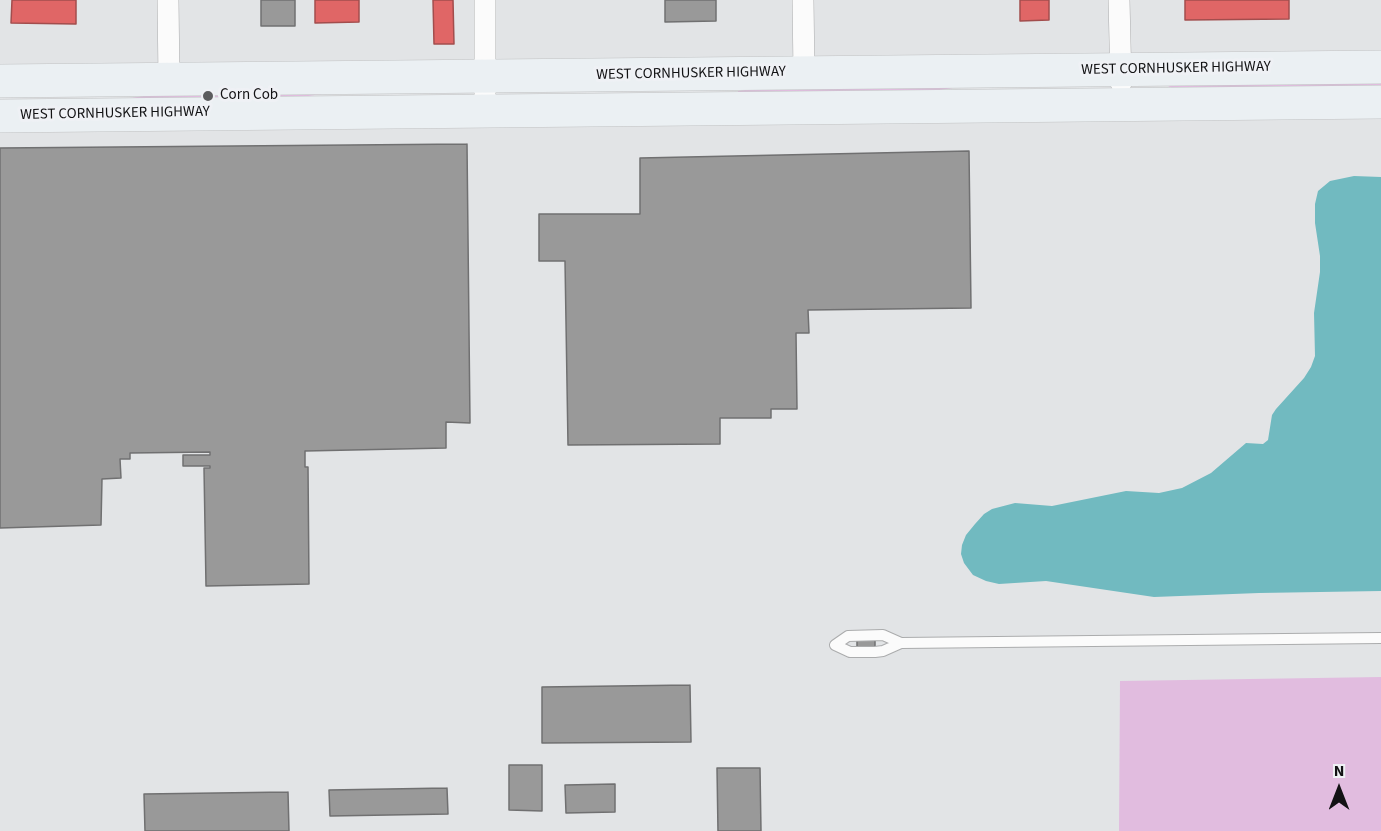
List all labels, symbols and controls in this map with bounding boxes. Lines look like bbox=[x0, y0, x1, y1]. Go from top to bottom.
street label: WEST CORNHUSKER HIGHWAY bbox=[1081, 58, 1271, 80]
street label: WEST CORNHUSKER HIGHWAY bbox=[596, 63, 786, 85]
place label: Corn Cob bbox=[220, 87, 278, 105]
marker: Corn Cob bbox=[201, 89, 215, 103]
street label: WEST CORNHUSKER HIGHWAY bbox=[20, 103, 210, 125]
north arrow bbox=[1309, 759, 1369, 819]
text: N bbox=[1334, 760, 1344, 782]

